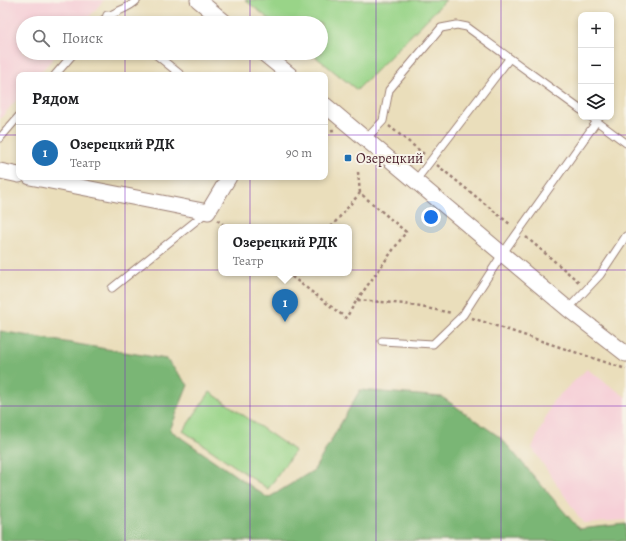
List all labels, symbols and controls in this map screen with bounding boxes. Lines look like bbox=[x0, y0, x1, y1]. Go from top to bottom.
map controls bbox=[578, 12, 614, 120]
button: + bbox=[578, 12, 614, 48]
search box bbox=[16, 16, 328, 60]
icon: search bbox=[30, 27, 52, 49]
text: Поиск bbox=[62, 28, 103, 48]
button: − bbox=[578, 48, 614, 84]
button: layers bbox=[578, 84, 614, 120]
text: Рядом bbox=[32, 87, 79, 110]
text: Озерецкий РДК bbox=[70, 134, 174, 154]
text: 1 bbox=[43, 144, 47, 161]
text: 90 m bbox=[286, 144, 312, 161]
place label: Озерецкий bbox=[356, 149, 423, 168]
marker: Озерецкий bbox=[343, 153, 353, 163]
text: Театр bbox=[70, 154, 101, 171]
your location bbox=[421, 207, 441, 227]
popup bbox=[218, 224, 352, 276]
text: Озерецкий РДК bbox=[233, 232, 337, 252]
text: Театр bbox=[233, 252, 264, 269]
pin: 1 bbox=[272, 289, 298, 322]

